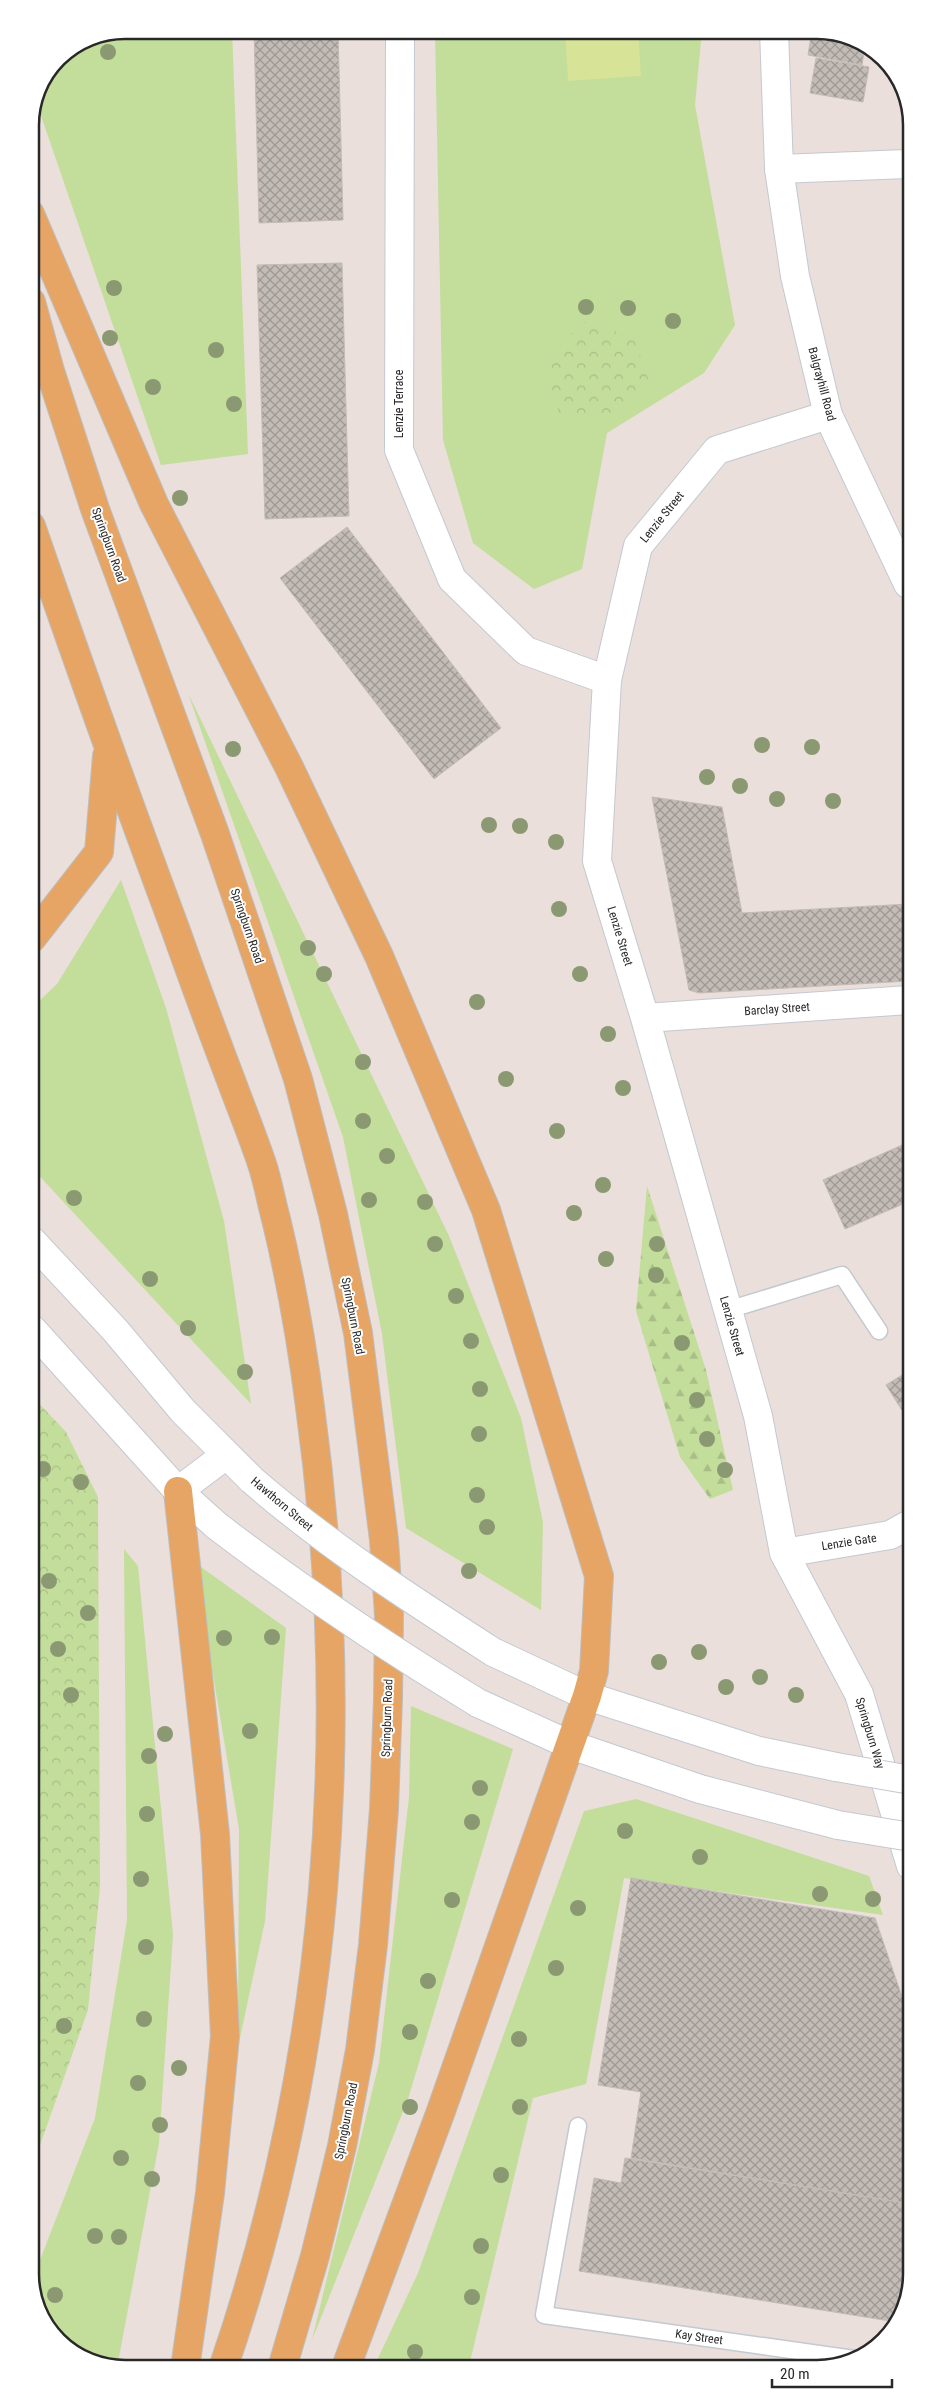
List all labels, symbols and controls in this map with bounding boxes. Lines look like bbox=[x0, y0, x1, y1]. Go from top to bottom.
street label: Balgrayhill Road bbox=[805, 345, 839, 423]
street label: Lenzie Terrace bbox=[392, 369, 406, 438]
street label: Lenzie Street bbox=[637, 488, 687, 545]
street label: Springburn Road bbox=[89, 506, 129, 584]
street label: Springburn Road bbox=[228, 887, 266, 965]
street label: Lenzie Street bbox=[604, 904, 636, 968]
street label: Barclay Street bbox=[744, 1000, 811, 1018]
street label: Springburn Road bbox=[339, 1276, 367, 1356]
street label: Lenzie Street bbox=[717, 1294, 747, 1358]
street label: Hawthorn Street bbox=[248, 1474, 316, 1534]
street label: Lenzie Gate bbox=[820, 1531, 878, 1553]
street label: Springburn Road bbox=[379, 1679, 395, 1757]
street label: Springburn Way bbox=[853, 1696, 887, 1770]
street label: Springburn Road bbox=[332, 2081, 360, 2161]
street label: Kay Street bbox=[674, 2327, 724, 2347]
scale bar bbox=[772, 2356, 892, 2388]
text: 20 m bbox=[780, 2365, 810, 2383]

